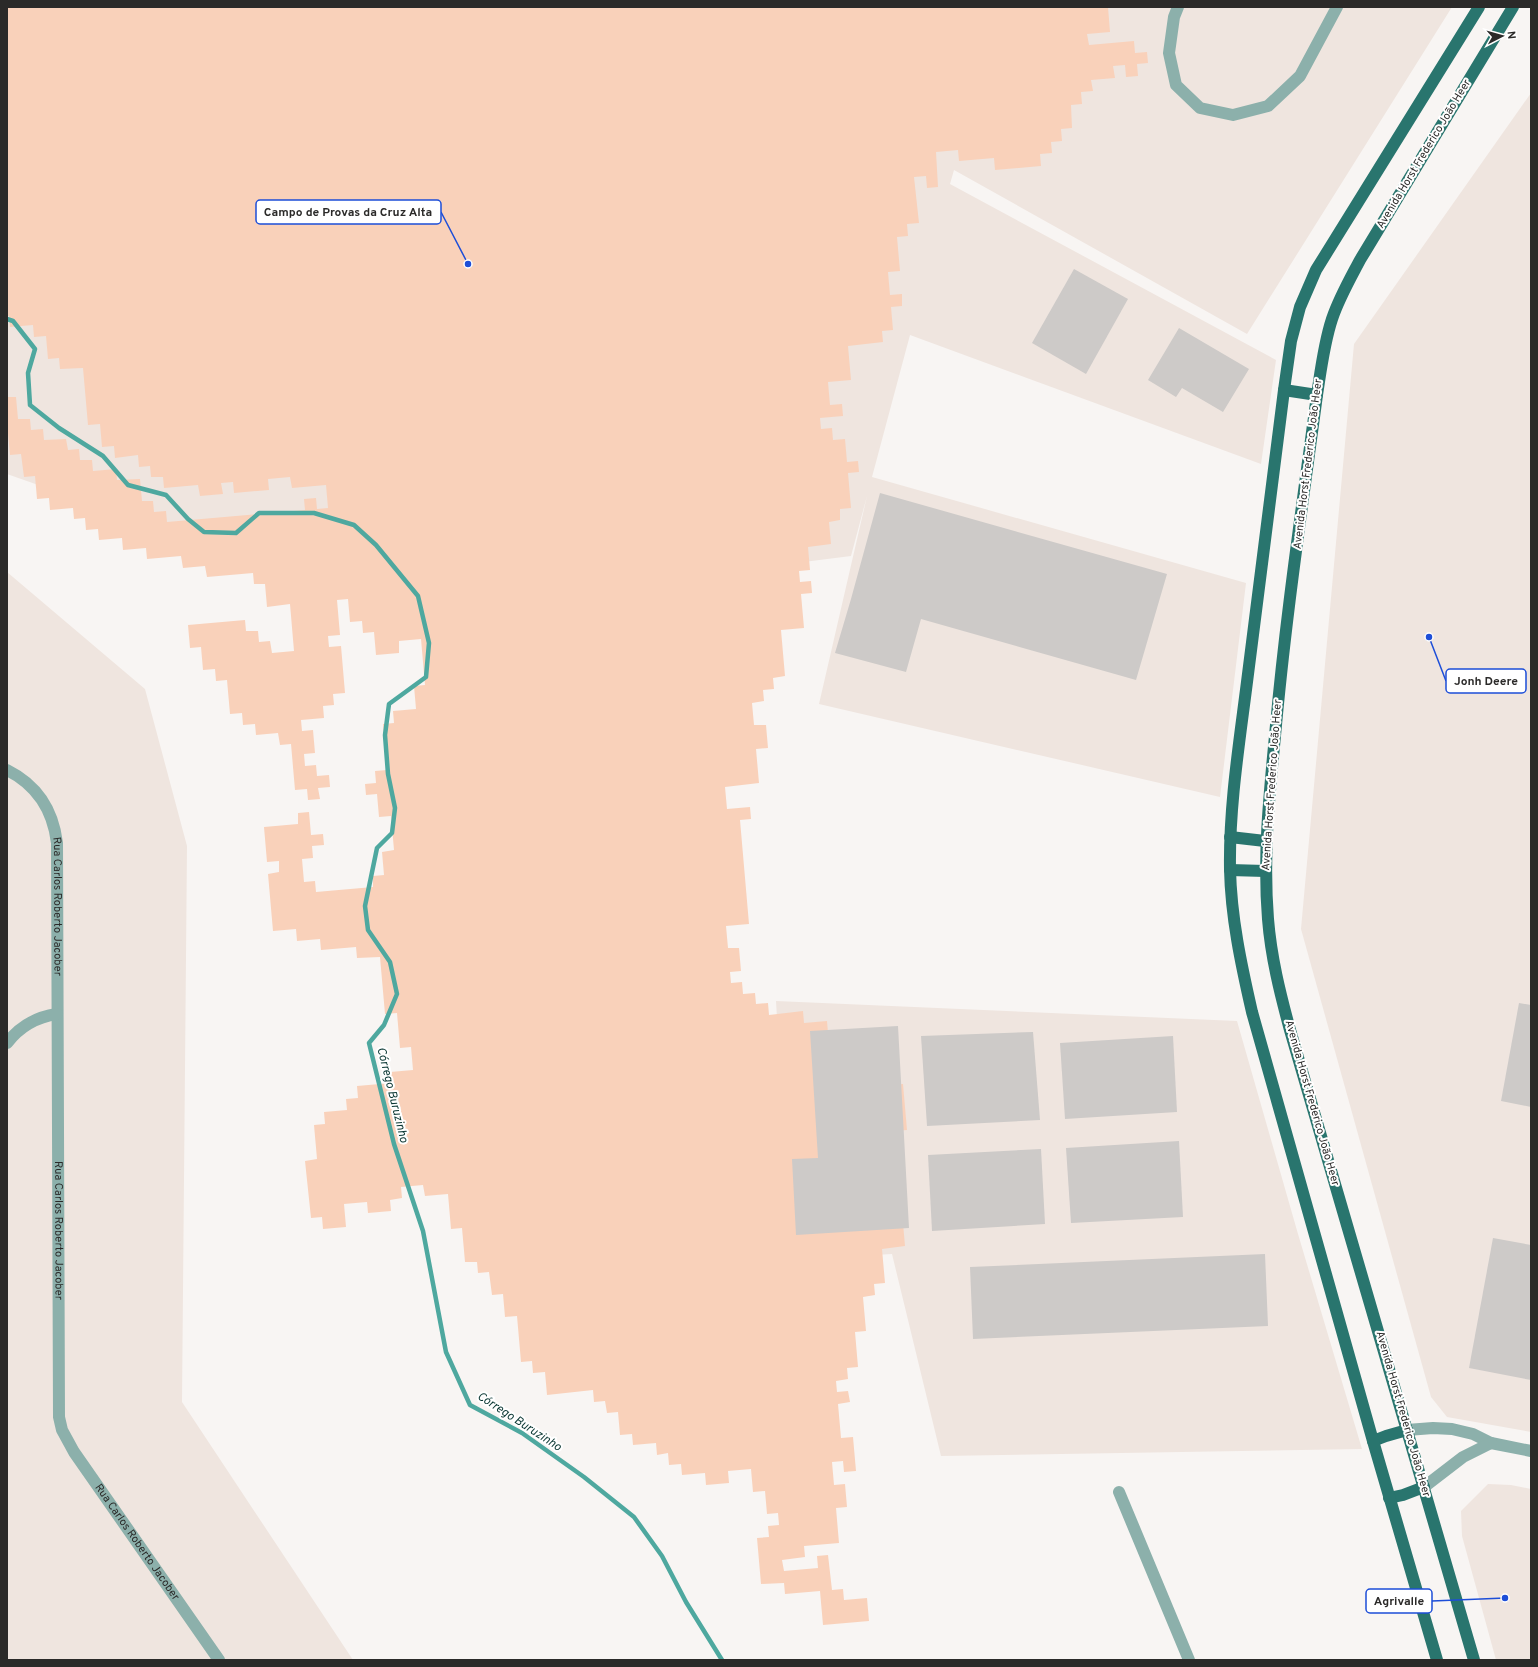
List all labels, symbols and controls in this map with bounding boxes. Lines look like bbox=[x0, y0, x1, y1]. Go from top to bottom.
north arrow bbox=[1482, 16, 1522, 56]
text: N bbox=[1504, 30, 1518, 40]
street label: Avenida Horst Frederico João Heer bbox=[1374, 76, 1475, 231]
callout: Campo de Provas da Cruz Alta bbox=[256, 200, 441, 224]
text: Campo de Provas da Cruz Alta bbox=[264, 205, 432, 221]
street label: Avenida Horst Frederico João Heer bbox=[1291, 377, 1325, 550]
callout: Jonh Deere bbox=[1446, 669, 1526, 693]
text: Jonh Deere bbox=[1454, 674, 1518, 690]
street label: Avenida Horst Frederico João Heer bbox=[1259, 698, 1285, 871]
street label: Rua Carlos Roberto Jacober bbox=[49, 836, 64, 977]
street label: Avenida Horst Frederico João Heer bbox=[1282, 1019, 1343, 1188]
water label: Córrego Buruzinho bbox=[372, 1046, 412, 1145]
street label: Rua Carlos Roberto Jacober bbox=[51, 1161, 66, 1301]
street label: Avenida Horst Frederico João Heer bbox=[1373, 1330, 1434, 1499]
water label: Córrego Buruzinho bbox=[474, 1389, 565, 1456]
street label: Rua Carlos Roberto Jacober bbox=[91, 1481, 183, 1604]
callout: Agrivalle bbox=[1366, 1589, 1432, 1613]
text: Agrivalle bbox=[1374, 1594, 1425, 1610]

